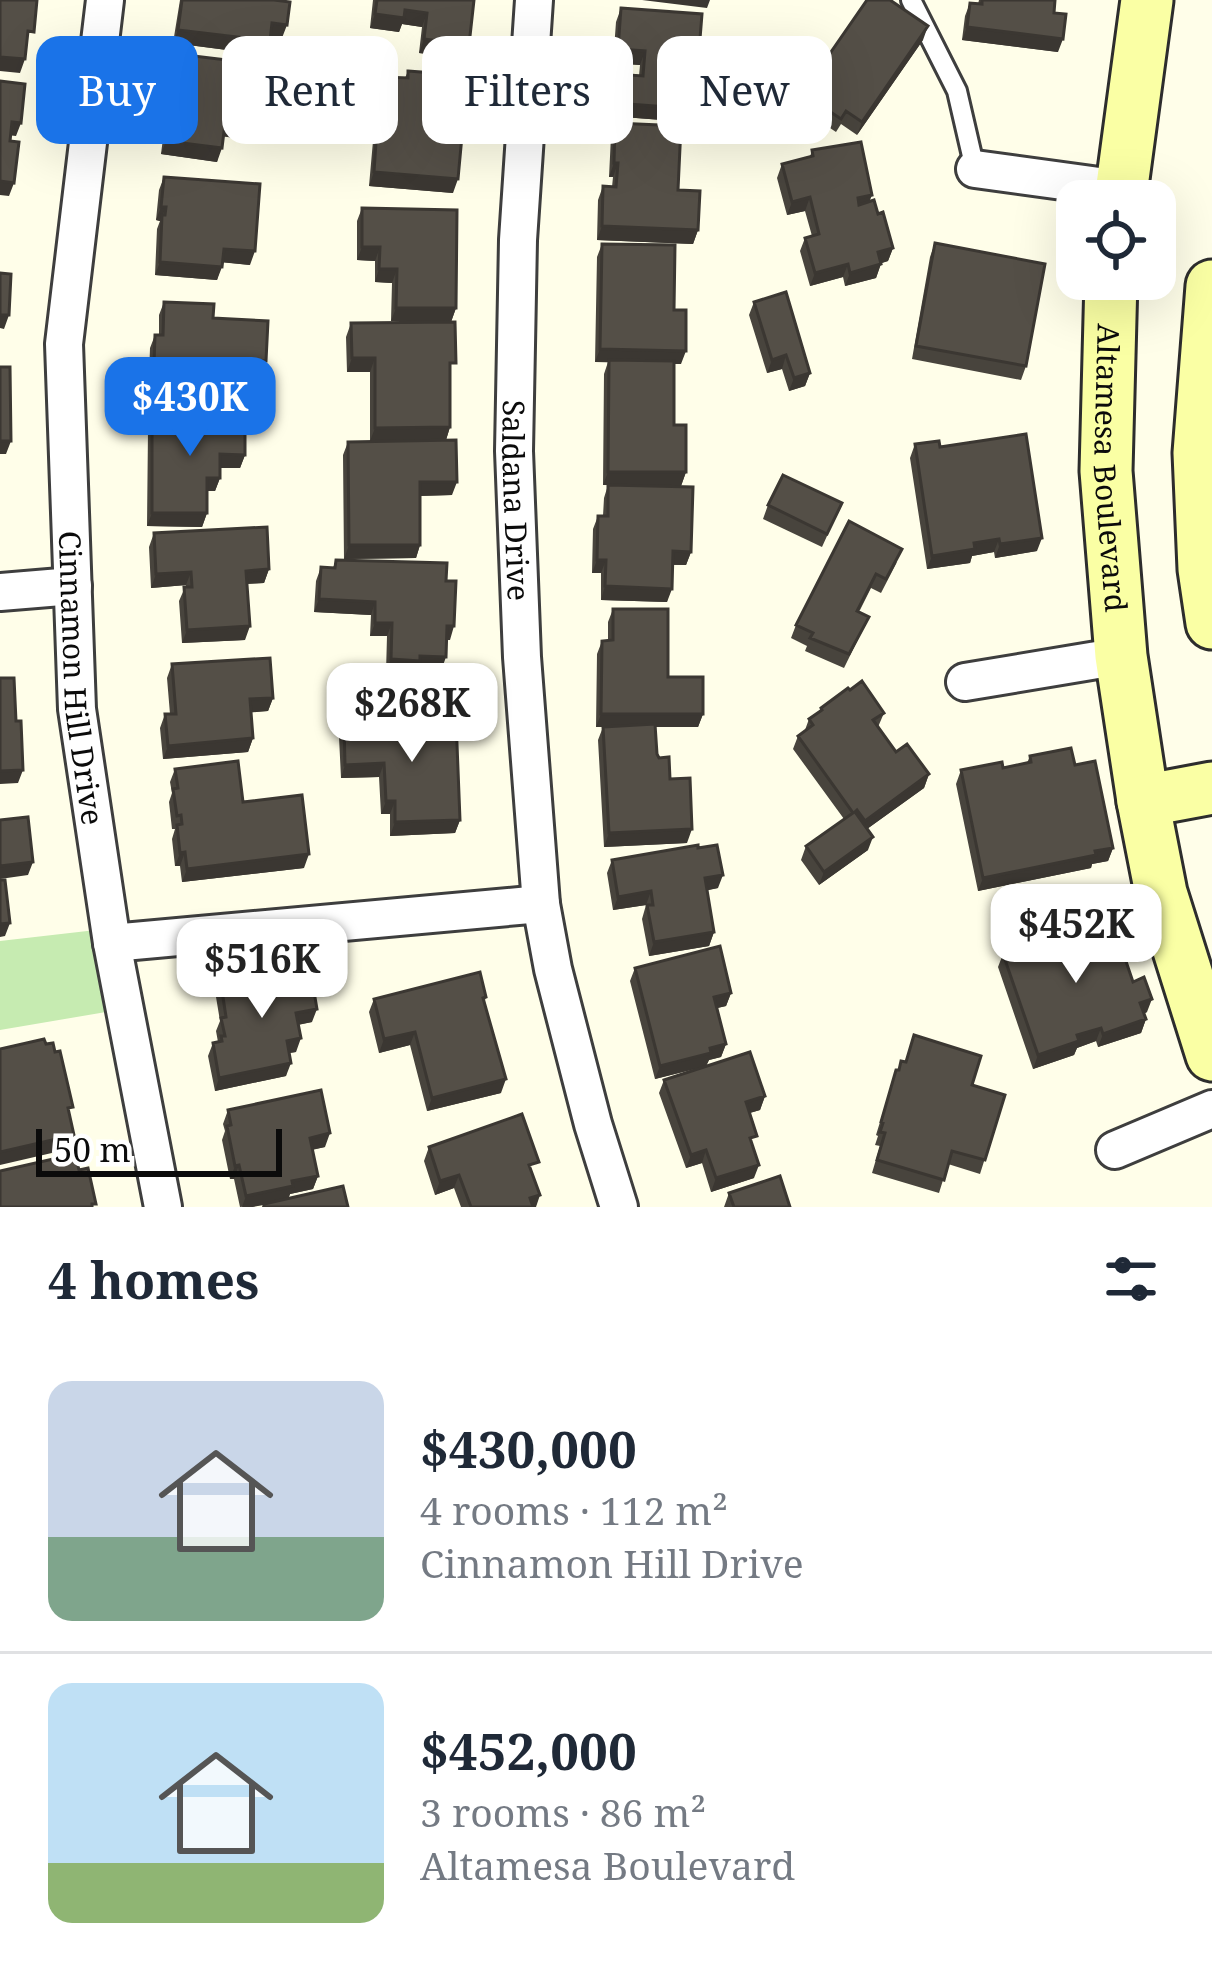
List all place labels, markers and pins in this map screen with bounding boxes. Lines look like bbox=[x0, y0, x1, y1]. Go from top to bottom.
pin: $430K bbox=[106, 357, 274, 459]
pin: $268K bbox=[328, 663, 496, 765]
pin: $452K bbox=[992, 884, 1160, 986]
pin: $516K bbox=[178, 919, 346, 1021]

